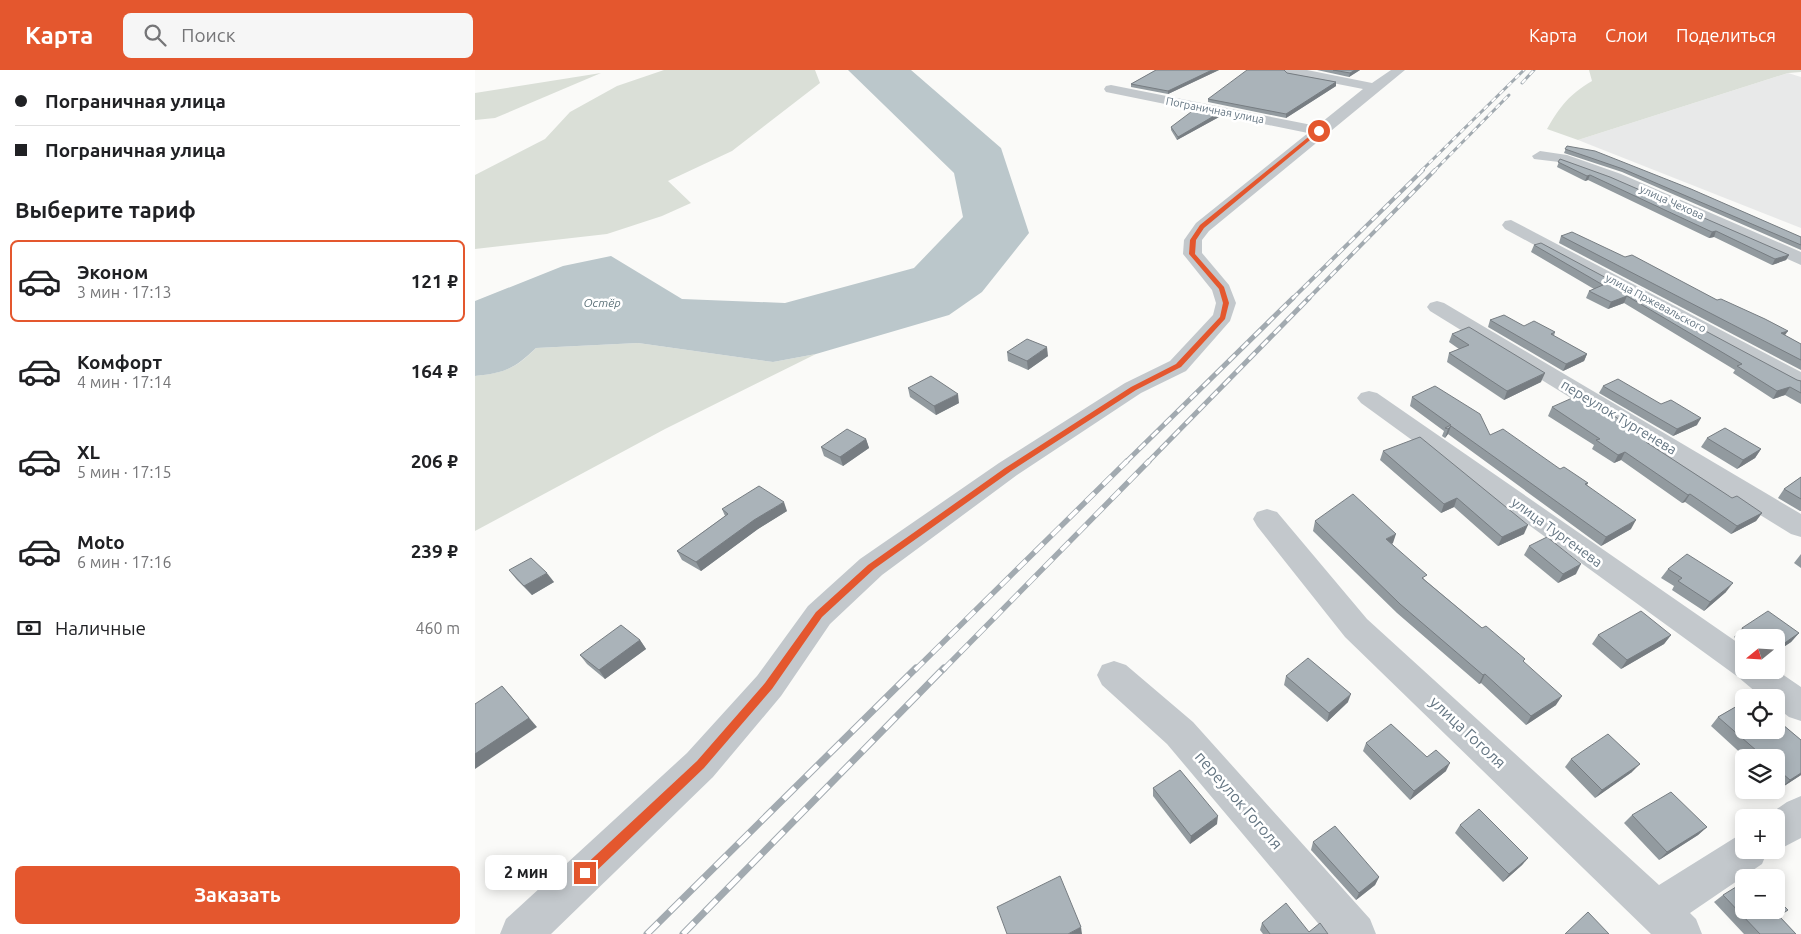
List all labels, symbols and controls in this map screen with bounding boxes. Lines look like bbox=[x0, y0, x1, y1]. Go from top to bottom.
search box bbox=[123, 13, 473, 58]
icon: search bbox=[141, 21, 169, 49]
text: Карта bbox=[25, 22, 93, 49]
text: Поиск bbox=[181, 24, 235, 46]
text: Карта bbox=[1529, 25, 1577, 45]
text: Слои bbox=[1605, 25, 1648, 45]
text: Поделиться bbox=[1676, 25, 1776, 45]
text: Пограничная улица bbox=[45, 90, 226, 112]
street label: Пограничная улица bbox=[1165, 95, 1265, 125]
route start bbox=[1308, 120, 1330, 142]
text: Пограничная улица bbox=[45, 139, 226, 161]
street label: улица Чехова bbox=[1638, 182, 1706, 222]
text: Выберите тариф bbox=[15, 197, 196, 222]
icon: car bbox=[17, 259, 62, 304]
text: Эконом bbox=[77, 261, 148, 283]
text: 121 ₽ bbox=[411, 270, 458, 292]
street label: улица Пржевальского bbox=[1604, 271, 1708, 335]
text: 3 мин · 17:13 bbox=[77, 283, 171, 301]
water label: Остёр bbox=[583, 296, 621, 309]
icon: car bbox=[17, 349, 62, 394]
text: Комфорт bbox=[77, 351, 162, 373]
text: 164 ₽ bbox=[411, 360, 458, 382]
text: 4 мин · 17:14 bbox=[77, 373, 171, 391]
street label: переулок Тургенева bbox=[1558, 376, 1680, 458]
icon: car bbox=[17, 439, 62, 484]
text: XL bbox=[77, 441, 100, 463]
text: 206 ₽ bbox=[411, 450, 458, 472]
text: 5 мин · 17:15 bbox=[77, 463, 171, 481]
street label: улица Тургенева bbox=[1508, 494, 1606, 570]
icon: car bbox=[17, 529, 62, 574]
text: Moto bbox=[77, 531, 125, 553]
text: 239 ₽ bbox=[411, 540, 458, 562]
text: 6 мин · 17:16 bbox=[77, 553, 171, 571]
icon: cash bbox=[15, 614, 43, 642]
text: Наличные bbox=[55, 617, 146, 639]
text: 460 m bbox=[415, 619, 460, 637]
north arrow bbox=[1735, 629, 1785, 679]
map controls bbox=[1735, 629, 1785, 919]
button: locate bbox=[1735, 689, 1785, 739]
street label: улица Гоголя bbox=[1426, 692, 1510, 772]
street label: переулок Гоголя bbox=[1192, 747, 1286, 853]
button: layers bbox=[1735, 749, 1785, 799]
button: + bbox=[1735, 809, 1785, 859]
callout: 2 мин bbox=[485, 856, 567, 890]
route end bbox=[574, 862, 596, 884]
text: 2 мин bbox=[504, 863, 548, 881]
button: Заказать bbox=[15, 866, 460, 924]
button: − bbox=[1735, 869, 1785, 919]

